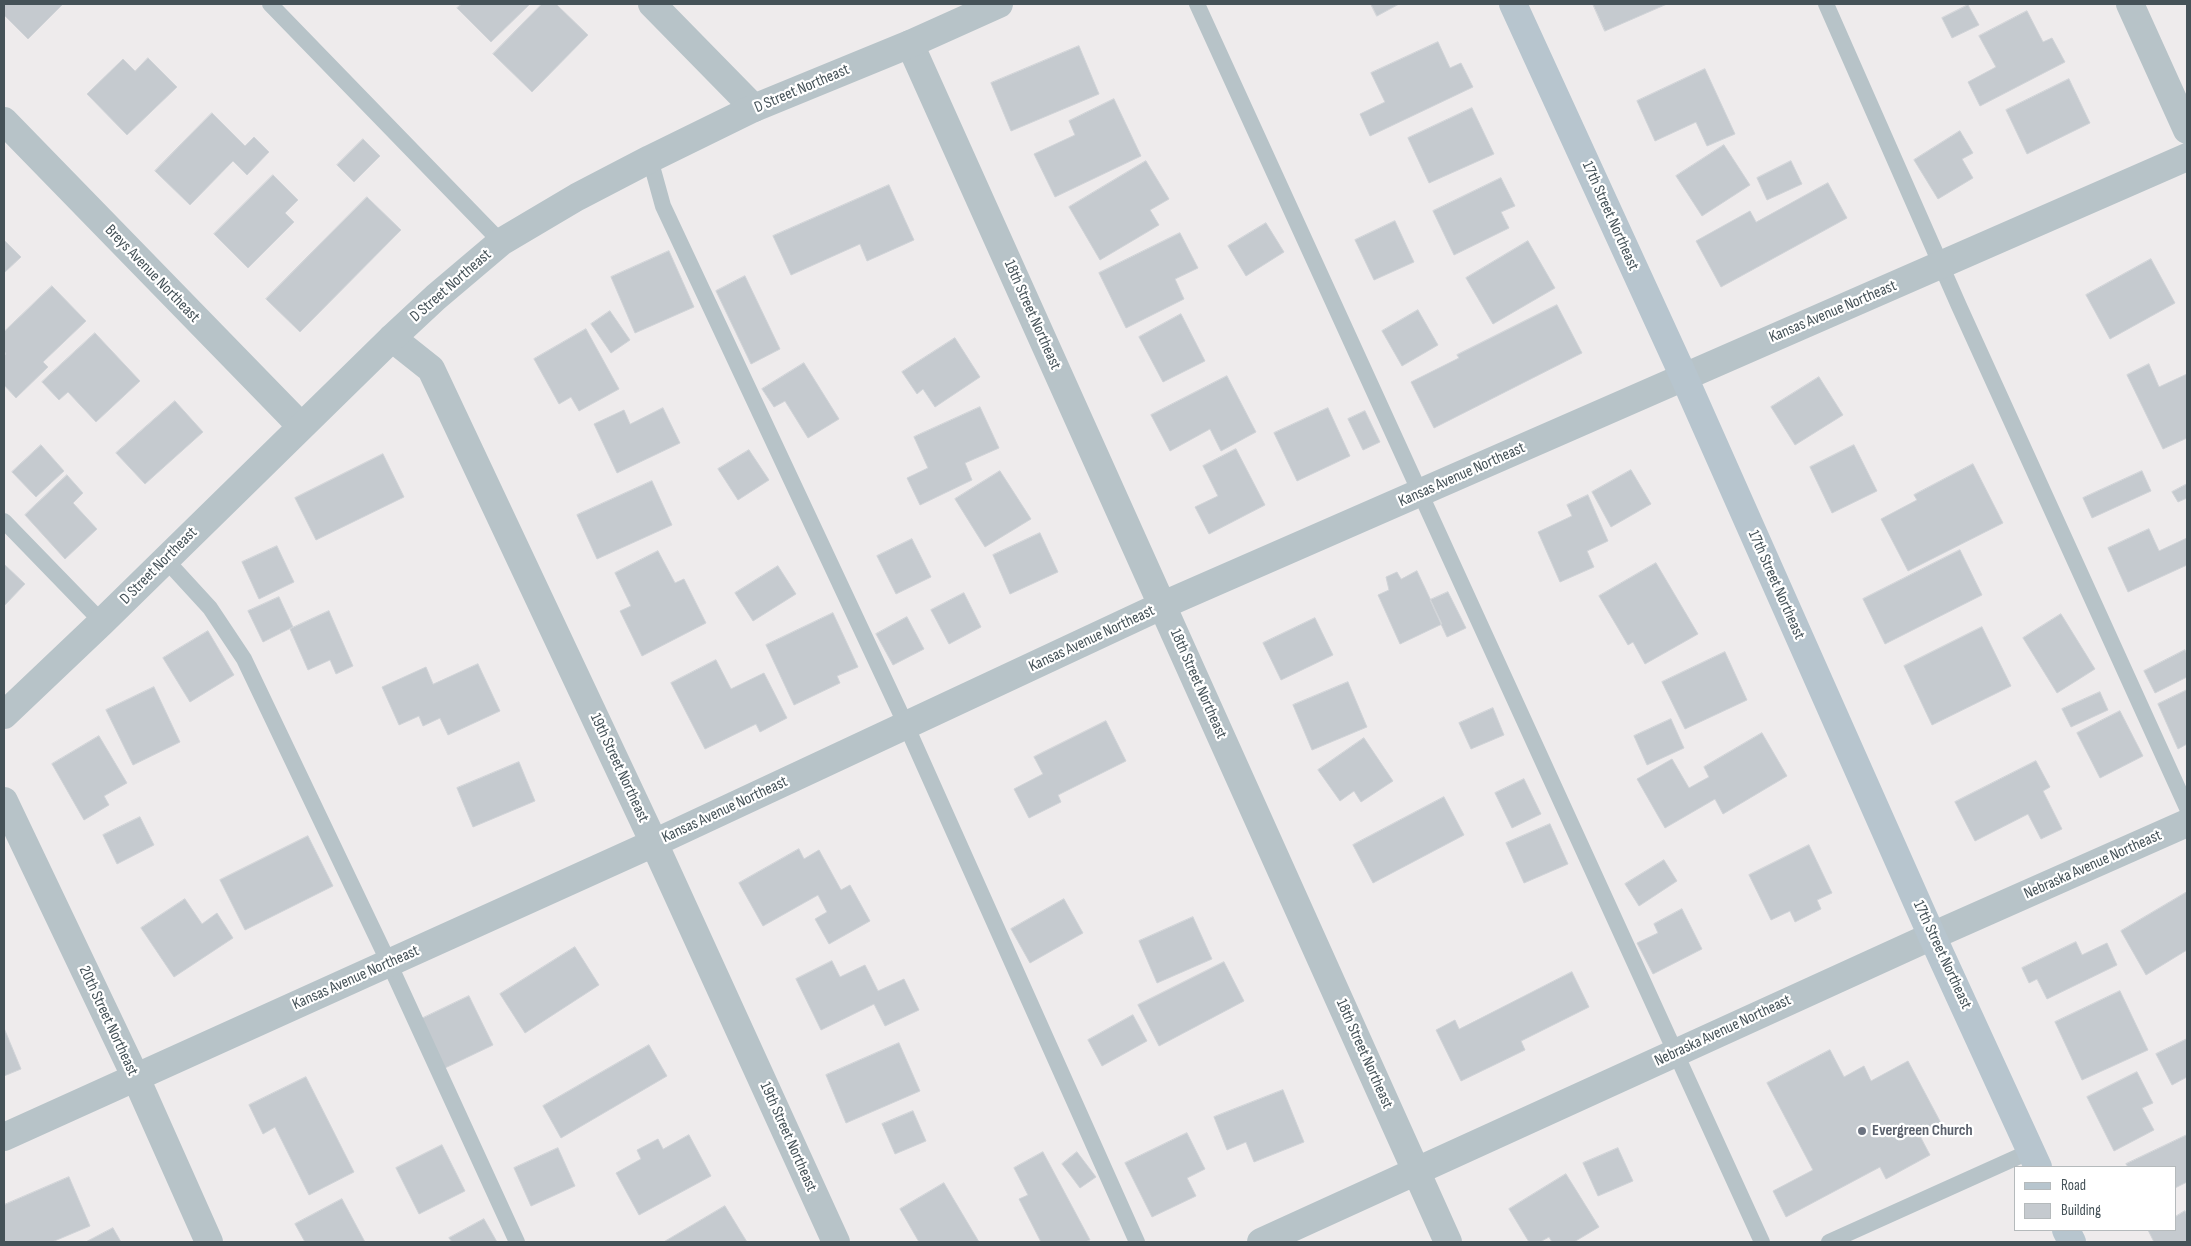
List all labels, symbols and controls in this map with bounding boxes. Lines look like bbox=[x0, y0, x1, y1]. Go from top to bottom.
street label: D Street Northeast bbox=[752, 60, 852, 118]
street label: 17th Street Northeast bbox=[1577, 159, 1643, 273]
street label: Breys Avenue Northeast bbox=[100, 221, 204, 327]
street label: D Street Northeast bbox=[406, 246, 496, 326]
street label: 18th Street Northeast bbox=[999, 257, 1065, 373]
street label: Kansas Avenue Northeast bbox=[1766, 276, 1900, 348]
street label: Kansas Avenue Northeast bbox=[1396, 438, 1528, 512]
street label: D Street Northeast bbox=[116, 523, 202, 609]
street label: 17th Street Northeast bbox=[1743, 528, 1809, 642]
street label: Kansas Avenue Northeast bbox=[1026, 601, 1158, 677]
street label: 18th Street Northeast bbox=[1165, 626, 1231, 742]
street label: 19th Street Northeast bbox=[585, 711, 653, 825]
street label: Kansas Avenue Northeast bbox=[659, 772, 791, 848]
street label: Nebraska Avenue Northeast bbox=[2021, 826, 2165, 904]
street label: 17th Street Northeast bbox=[1909, 898, 1975, 1012]
street label: Kansas Avenue Northeast bbox=[290, 941, 422, 1015]
street label: 20th Street Northeast bbox=[74, 963, 142, 1079]
street label: Nebraska Avenue Northeast bbox=[1652, 991, 1794, 1071]
street label: 18th Street Northeast bbox=[1331, 996, 1397, 1112]
street label: 19th Street Northeast bbox=[755, 1079, 821, 1195]
place label: Evergreen Church bbox=[1872, 1121, 1973, 1141]
marker: Evergreen Church bbox=[1856, 1125, 1868, 1137]
legend bbox=[2014, 1166, 2176, 1231]
text: Road bbox=[2061, 1176, 2086, 1195]
text: Building bbox=[2061, 1201, 2101, 1220]

